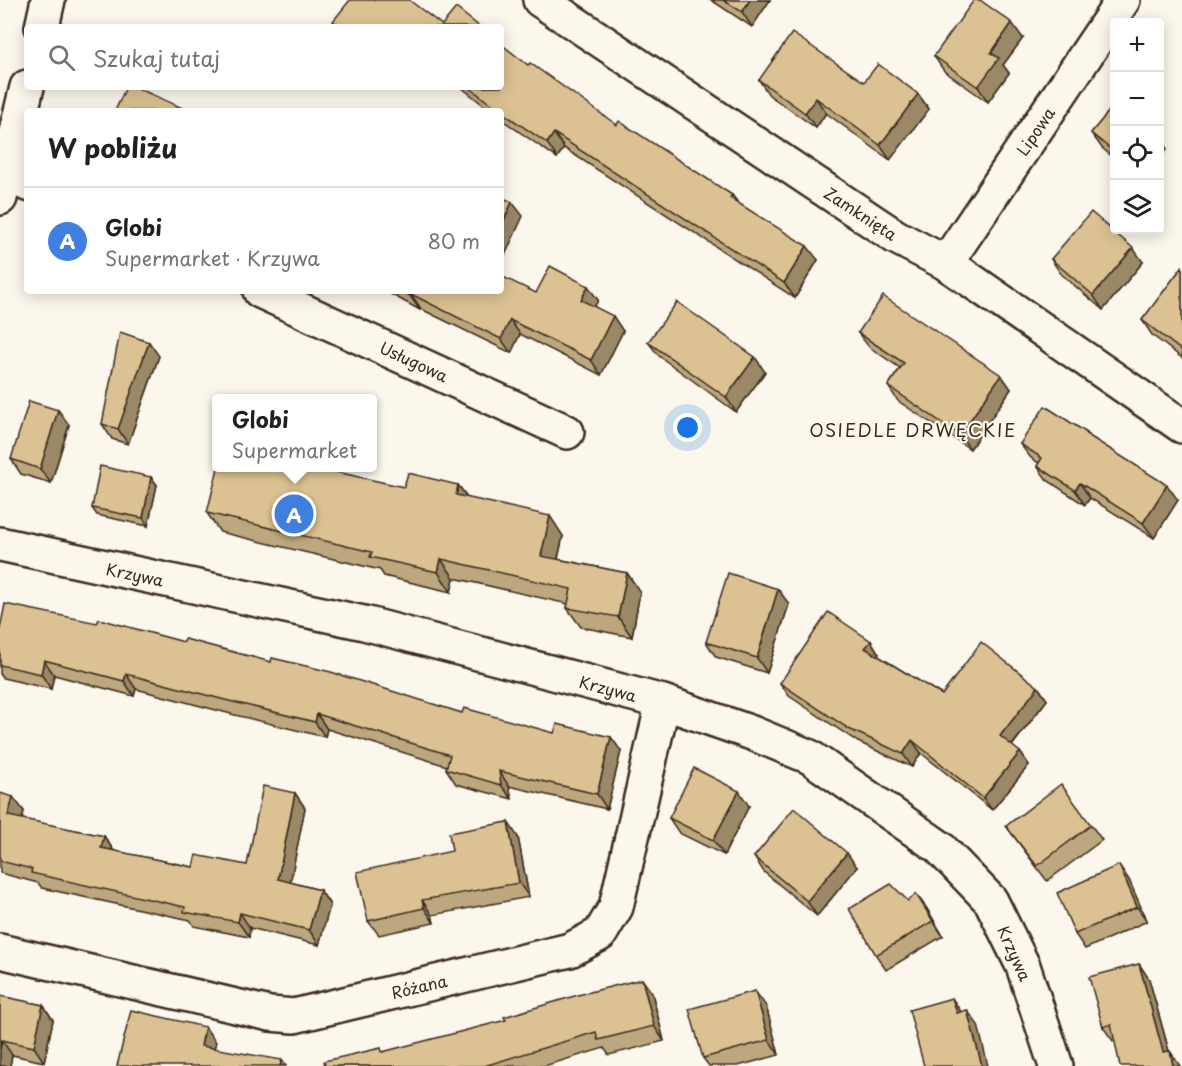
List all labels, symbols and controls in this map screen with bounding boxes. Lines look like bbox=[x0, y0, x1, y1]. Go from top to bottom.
map controls bbox=[1110, 18, 1164, 234]
button: + bbox=[1110, 18, 1164, 72]
search box bbox=[24, 24, 504, 90]
icon: search bbox=[45, 41, 78, 74]
text: Szukaj tutaj bbox=[93, 41, 220, 74]
button: − bbox=[1110, 72, 1164, 126]
street label: Lipowa bbox=[1010, 102, 1060, 160]
button: locate bbox=[1110, 126, 1164, 180]
text: W pobliżu bbox=[48, 128, 177, 167]
street label: Zamknięta bbox=[820, 180, 902, 246]
button: layers bbox=[1110, 180, 1164, 234]
text: Globi bbox=[105, 210, 162, 243]
text: A bbox=[60, 226, 75, 256]
text: 80 m bbox=[428, 226, 480, 256]
text: Supermarket · Krzywa bbox=[105, 243, 320, 273]
street label: Usługowa bbox=[376, 335, 452, 387]
popup bbox=[212, 394, 377, 472]
text: Globi bbox=[232, 402, 289, 435]
your location bbox=[673, 413, 702, 442]
district label: OSIEDLE DRWĘCKIE bbox=[809, 416, 1017, 443]
text: Supermarket bbox=[232, 435, 357, 465]
pin: A bbox=[274, 492, 314, 536]
street label: Krzywa bbox=[104, 556, 166, 592]
street label: Krzywa bbox=[577, 669, 639, 707]
street label: Krzywa bbox=[992, 922, 1038, 984]
street label: Różana bbox=[389, 968, 449, 1004]

